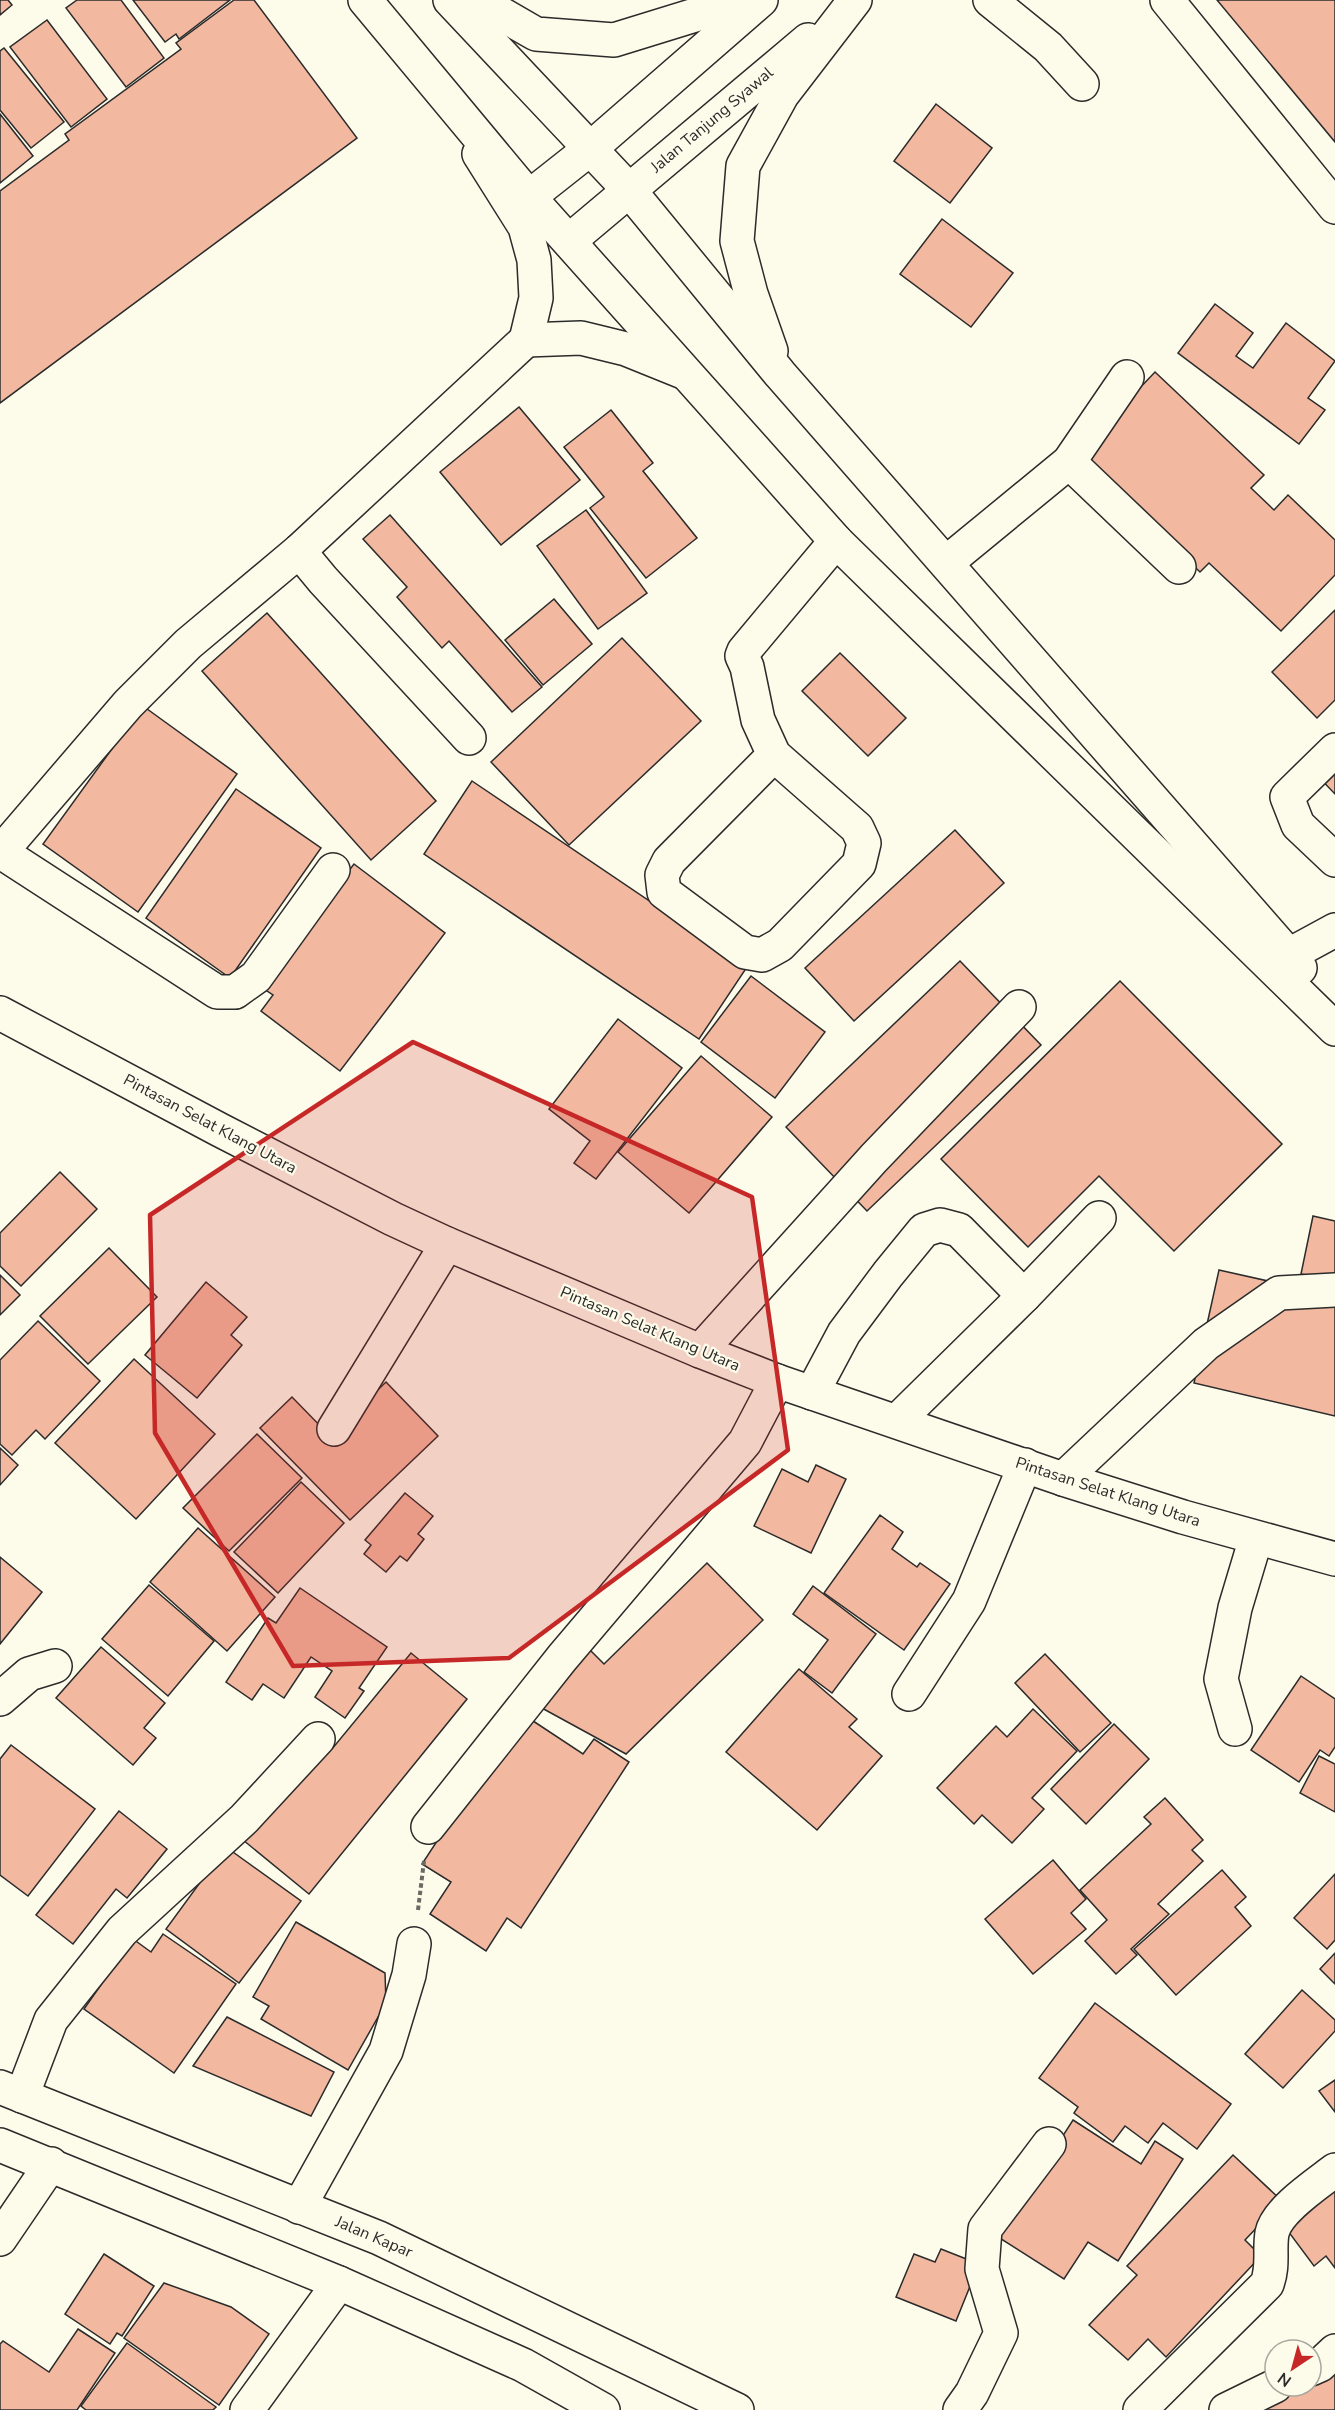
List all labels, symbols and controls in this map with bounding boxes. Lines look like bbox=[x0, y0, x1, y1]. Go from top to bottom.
street label: Jalan Tanjung Syawal bbox=[645, 62, 778, 179]
street label: Pintasan Selat Klang Utara bbox=[119, 1069, 301, 1179]
street label: Pintasan Selat Klang Utara bbox=[557, 1281, 743, 1377]
street label: Pintasan Selat Klang Utara bbox=[1013, 1452, 1203, 1532]
street label: Jalan Kapar bbox=[331, 2210, 416, 2263]
north arrow bbox=[1263, 2338, 1323, 2398]
text: N bbox=[1273, 2367, 1296, 2392]

